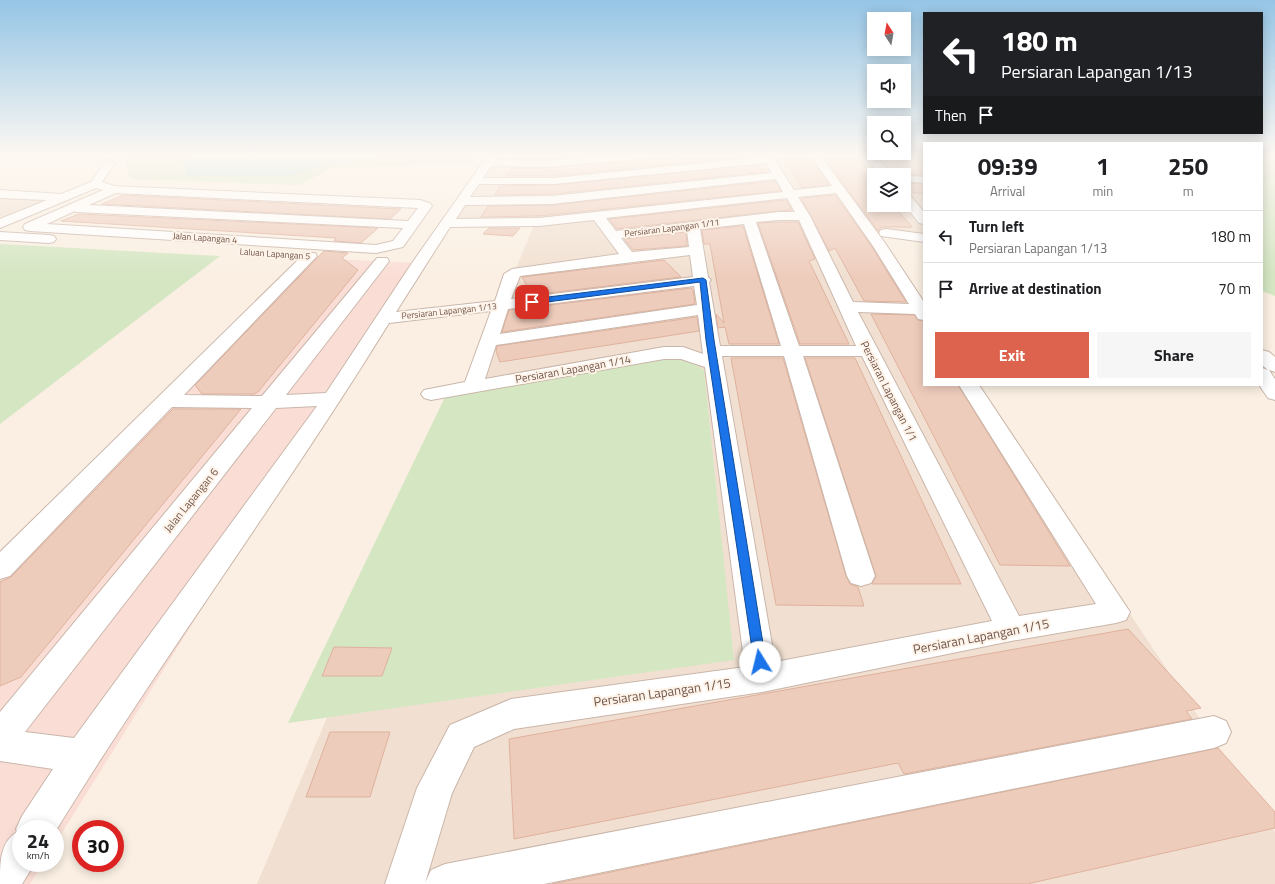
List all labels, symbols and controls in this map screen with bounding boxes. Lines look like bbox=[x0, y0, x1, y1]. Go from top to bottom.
north arrow bbox=[867, 12, 911, 56]
map controls bbox=[867, 12, 911, 212]
text: 180 m bbox=[1001, 19, 1078, 62]
icon: left bbox=[935, 28, 987, 80]
text: Persiaran Lapangan 1/13 bbox=[1001, 58, 1192, 85]
button: sound bbox=[867, 64, 911, 108]
text: Then bbox=[935, 104, 967, 127]
icon: arrive bbox=[975, 104, 997, 126]
button: search bbox=[867, 116, 911, 160]
text: 09:39 bbox=[978, 148, 1038, 184]
text: 1 bbox=[1096, 148, 1110, 184]
text: 250 bbox=[1168, 148, 1208, 184]
button: layers bbox=[867, 168, 911, 212]
text: Arrival bbox=[990, 181, 1025, 201]
text: min bbox=[1092, 181, 1113, 201]
text: m bbox=[1183, 181, 1194, 201]
street label: Persiaran Lapangan 1/11 bbox=[624, 215, 720, 240]
text: Turn left bbox=[969, 215, 1024, 238]
text: 180 m bbox=[1210, 225, 1251, 248]
icon: left bbox=[935, 226, 957, 248]
street label: Jalan Lapangan 4 bbox=[172, 229, 238, 246]
text: Persiaran Lapangan 1/13 bbox=[969, 238, 1107, 258]
street label: Laluan Lapangan 5 bbox=[239, 245, 311, 262]
text: Arrive at destination bbox=[969, 277, 1102, 300]
text: 70 m bbox=[1218, 277, 1251, 300]
icon: arrive bbox=[935, 278, 957, 300]
pin bbox=[515, 285, 549, 319]
icon: arrive bbox=[521, 291, 543, 313]
street label: Persiaran Lapangan 1/13 bbox=[401, 299, 497, 322]
button: Exit bbox=[935, 332, 1089, 378]
button: Share bbox=[1097, 332, 1251, 378]
street label: Persiaran Lapangan 1/1 bbox=[857, 338, 921, 444]
street label: Persiaran Lapangan 1/14 bbox=[514, 351, 632, 387]
street label: Jalan Lapangan 6 bbox=[160, 464, 222, 536]
street label: Persiaran Lapangan 1/15 bbox=[911, 613, 1051, 659]
position arrow bbox=[739, 641, 781, 683]
street label: Persiaran Lapangan 1/15 bbox=[592, 672, 732, 712]
speed limit sign: 30 bbox=[72, 820, 124, 872]
text: 24 bbox=[27, 825, 49, 856]
text: km/h bbox=[27, 848, 49, 863]

